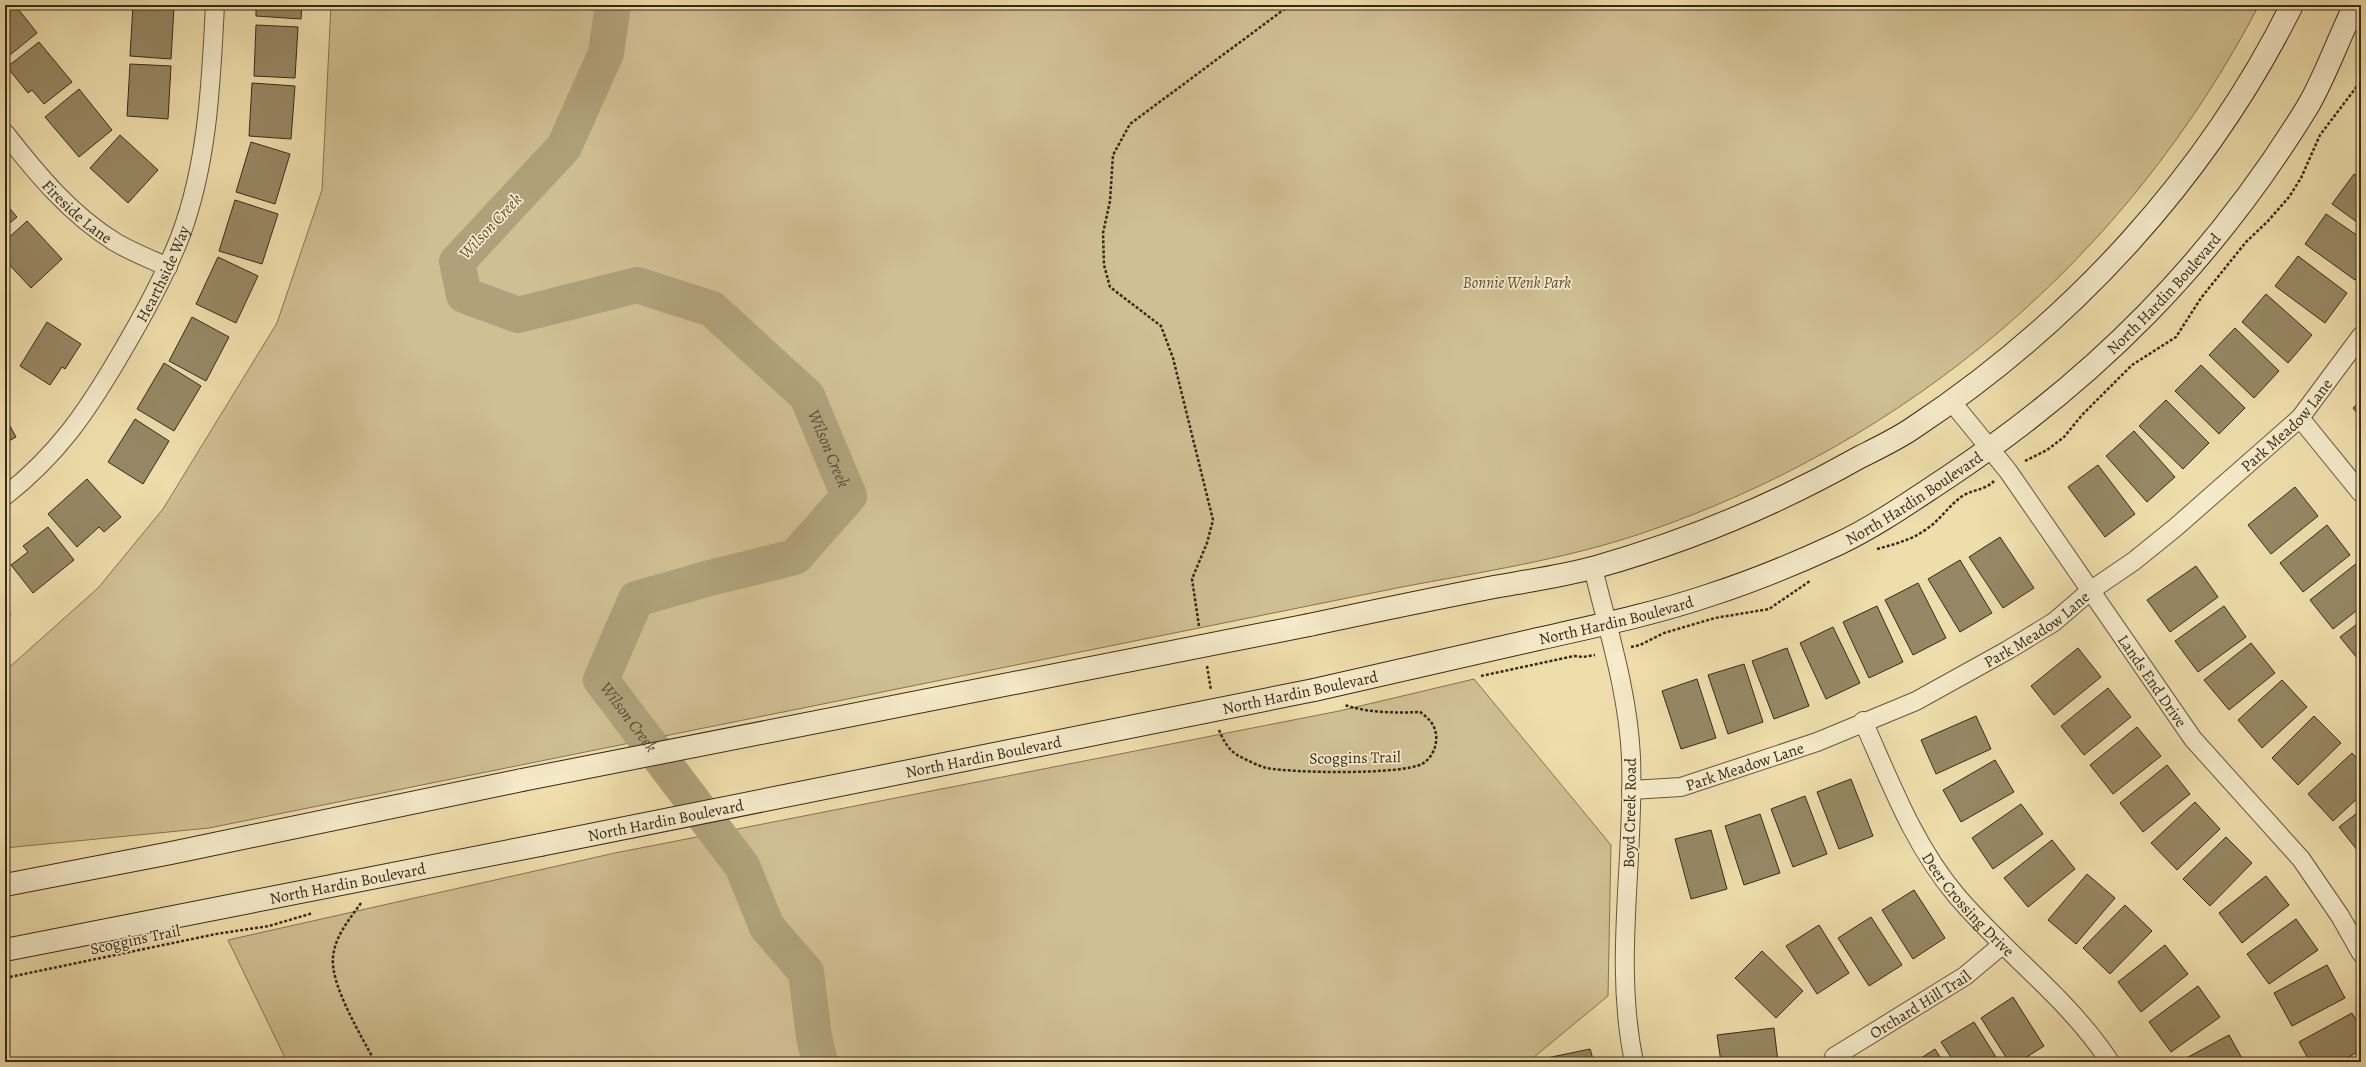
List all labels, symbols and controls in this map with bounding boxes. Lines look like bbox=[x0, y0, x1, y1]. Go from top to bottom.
street label: Fireside Lane bbox=[37, 175, 116, 249]
water label: Wilson Creek bbox=[454, 188, 527, 264]
street label: Hearthside Way bbox=[131, 222, 195, 326]
street label: North Hardin Boulevard bbox=[2102, 229, 2227, 360]
park label: Bonnie Wenk Park bbox=[1463, 272, 1571, 294]
street label: Park Meadow Lane bbox=[2236, 374, 2338, 477]
water label: Wilson Creek bbox=[802, 406, 855, 492]
street label: North Hardin Boulevard bbox=[1842, 446, 1988, 550]
street label: Park Meadow Lane bbox=[1980, 586, 2095, 673]
street label: North Hardin Boulevard bbox=[1537, 591, 1697, 650]
street label: Lands End Drive bbox=[2112, 630, 2192, 732]
street label: North Hardin Boulevard bbox=[1220, 666, 1380, 720]
water label: Wilson Creek bbox=[594, 677, 663, 757]
street label: North Hardin Boulevard bbox=[903, 731, 1064, 784]
street label: Park Meadow Lane bbox=[1683, 737, 1807, 797]
street label: Scoggins Trail bbox=[1309, 746, 1401, 770]
street label: Boyd Creek Road bbox=[1618, 757, 1642, 868]
street label: North Hardin Boulevard bbox=[586, 794, 746, 847]
street label: Deer Crossing Drive bbox=[1916, 848, 2019, 962]
street label: North Hardin Boulevard bbox=[268, 858, 428, 910]
street label: Scoggins Trail bbox=[88, 920, 182, 960]
street label: Orchard Hill Trail bbox=[1866, 965, 1976, 1044]

